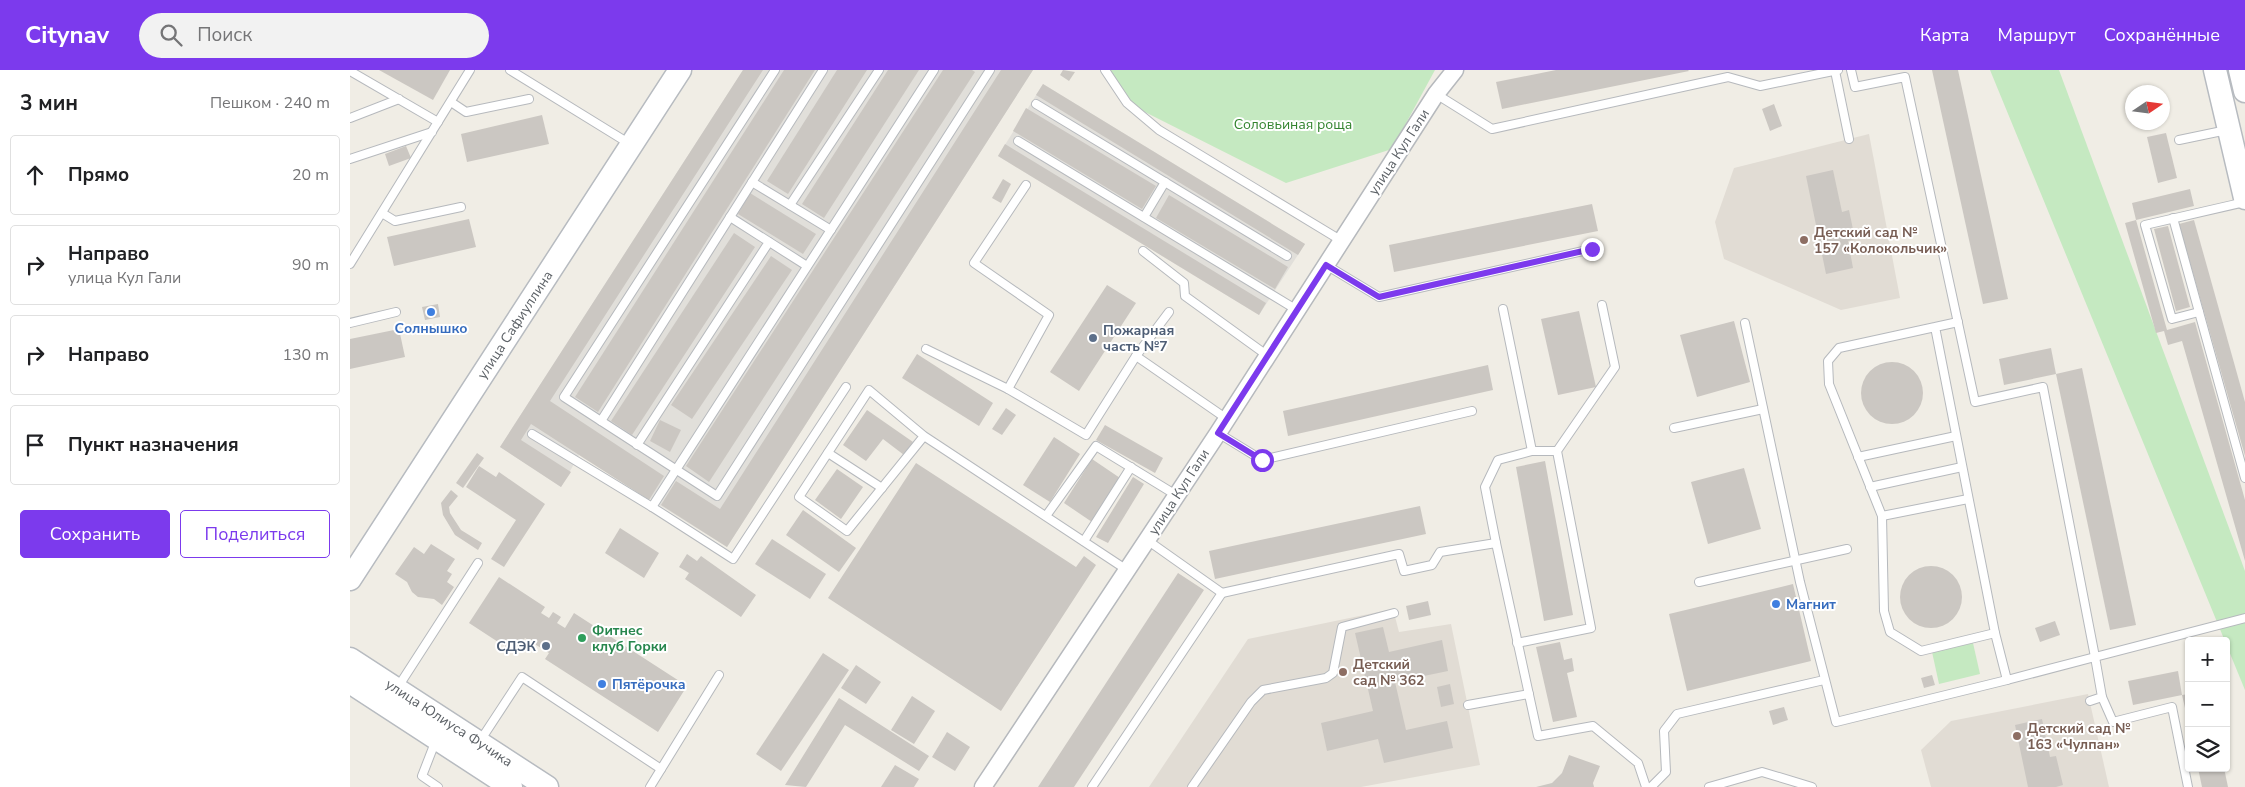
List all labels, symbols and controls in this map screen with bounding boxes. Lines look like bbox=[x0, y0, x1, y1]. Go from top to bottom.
search box bbox=[139, 13, 489, 58]
text: Citynav bbox=[25, 19, 109, 51]
icon: search bbox=[157, 21, 185, 49]
text: Поиск bbox=[197, 22, 252, 48]
text: Карта bbox=[1920, 23, 1970, 47]
text: Маршрут bbox=[1998, 23, 2076, 47]
text: Сохранённые bbox=[2104, 23, 2220, 47]
north arrow bbox=[2125, 85, 2170, 130]
text: 3 мин bbox=[20, 89, 78, 117]
text: Пешком · 240 m bbox=[210, 92, 330, 114]
street label: улица Кул Гали bbox=[1364, 105, 1434, 199]
park label: Соловьиная роща bbox=[1234, 115, 1352, 134]
icon: ahead bbox=[21, 161, 49, 189]
text: Прямо bbox=[68, 162, 129, 188]
text: 20 m bbox=[292, 164, 329, 186]
place label: Детский сад № 157 «Колокольчик» bbox=[1814, 223, 1947, 258]
marker: Детский сад № 157 «Колокольчик» bbox=[1798, 234, 1810, 246]
route end bbox=[1581, 238, 1604, 261]
text: Направо bbox=[68, 241, 149, 267]
icon: right bbox=[21, 251, 49, 279]
text: 90 m bbox=[292, 254, 329, 276]
text: улица Кул Гали bbox=[68, 267, 181, 289]
street label: улица Сафиуллина bbox=[473, 267, 557, 383]
marker: Солнышко bbox=[425, 306, 437, 318]
place label: Солнышко bbox=[395, 319, 467, 338]
place label: Пожарная часть №7 bbox=[1103, 321, 1174, 356]
marker: Пожарная часть №7 bbox=[1087, 332, 1099, 344]
icon: right bbox=[21, 341, 49, 369]
text: Направо bbox=[68, 342, 149, 368]
text: 130 m bbox=[282, 344, 329, 366]
icon: arrive bbox=[21, 431, 49, 459]
text: Пункт назначения bbox=[68, 432, 239, 458]
street label: улица Кул Гали bbox=[1144, 445, 1214, 539]
route start bbox=[1251, 449, 1274, 472]
button: Сохранить bbox=[20, 510, 170, 558]
button: Поделиться bbox=[180, 510, 330, 558]
place label: Магнит bbox=[1786, 595, 1836, 614]
marker: Магнит bbox=[1770, 598, 1782, 610]
place label: Фитнес клуб Горки bbox=[592, 621, 667, 656]
marker: Фитнес клуб Горки bbox=[576, 632, 588, 644]
place label: СДЭК bbox=[496, 637, 537, 656]
map controls bbox=[2185, 637, 2230, 772]
button: + bbox=[2185, 637, 2230, 682]
marker: СДЭК bbox=[540, 640, 552, 652]
place label: Детский сад № 362 bbox=[1353, 655, 1425, 690]
marker: Детский сад № 362 bbox=[1337, 666, 1349, 678]
street label: улица Юлиуса Фучика bbox=[382, 675, 516, 771]
place label: Пятёрочка bbox=[612, 675, 686, 694]
marker: Пятёрочка bbox=[596, 678, 608, 690]
button: − bbox=[2185, 682, 2230, 727]
place label: Детский сад № 163 «Чулпан» bbox=[2027, 719, 2131, 754]
button: layers bbox=[2185, 727, 2230, 772]
marker: Детский сад № 163 «Чулпан» bbox=[2011, 730, 2023, 742]

